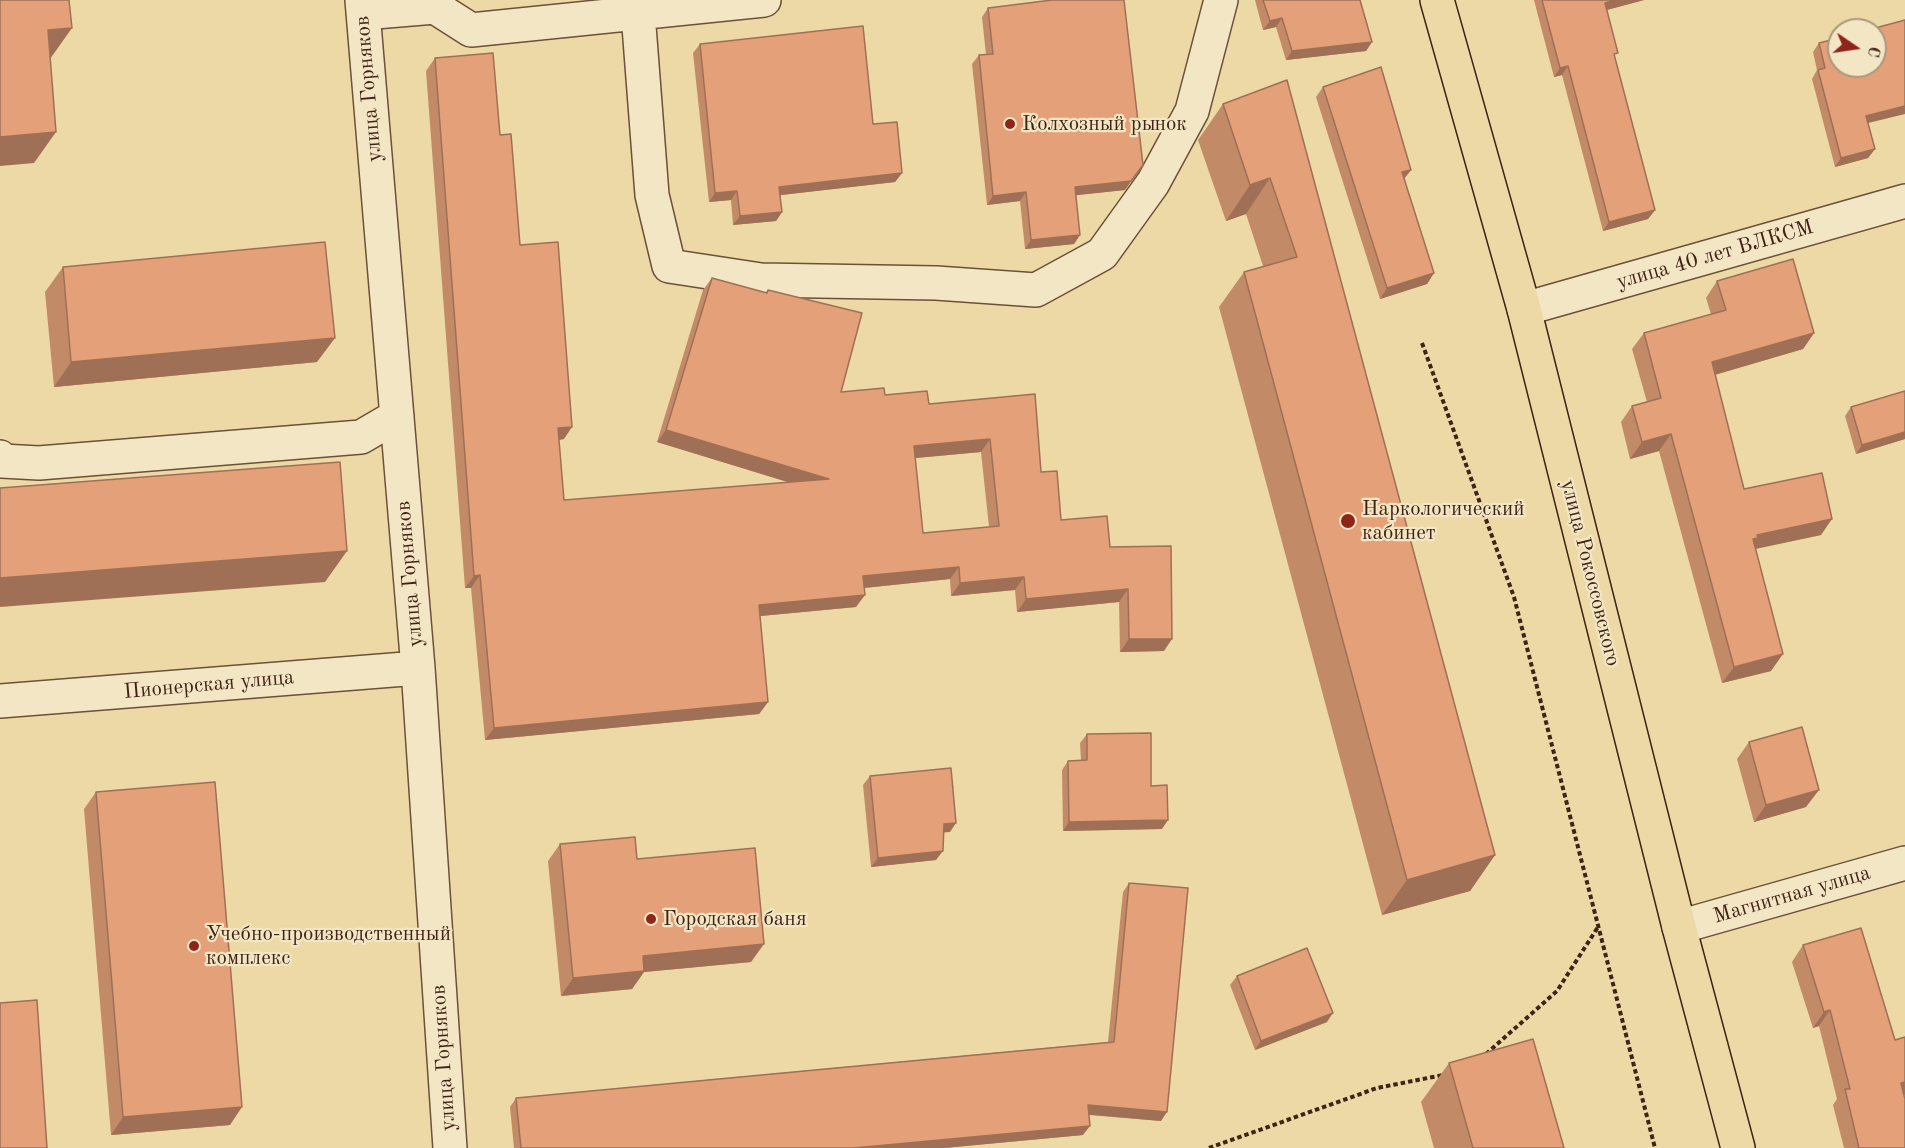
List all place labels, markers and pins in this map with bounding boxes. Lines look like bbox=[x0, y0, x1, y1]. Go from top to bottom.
place label: Колхозный рынок bbox=[1022, 111, 1187, 137]
marker: Колхозный рынок bbox=[1003, 117, 1017, 131]
place label: Наркологический кабинет bbox=[1362, 496, 1525, 546]
marker: Наркологический кабинет bbox=[1339, 512, 1357, 530]
place label: Городская баня bbox=[663, 906, 807, 932]
marker: Городская баня bbox=[644, 912, 658, 926]
place label: Учебно-производственный комплекс bbox=[206, 921, 451, 971]
marker: Учебно-производственный комплекс bbox=[187, 939, 201, 953]

